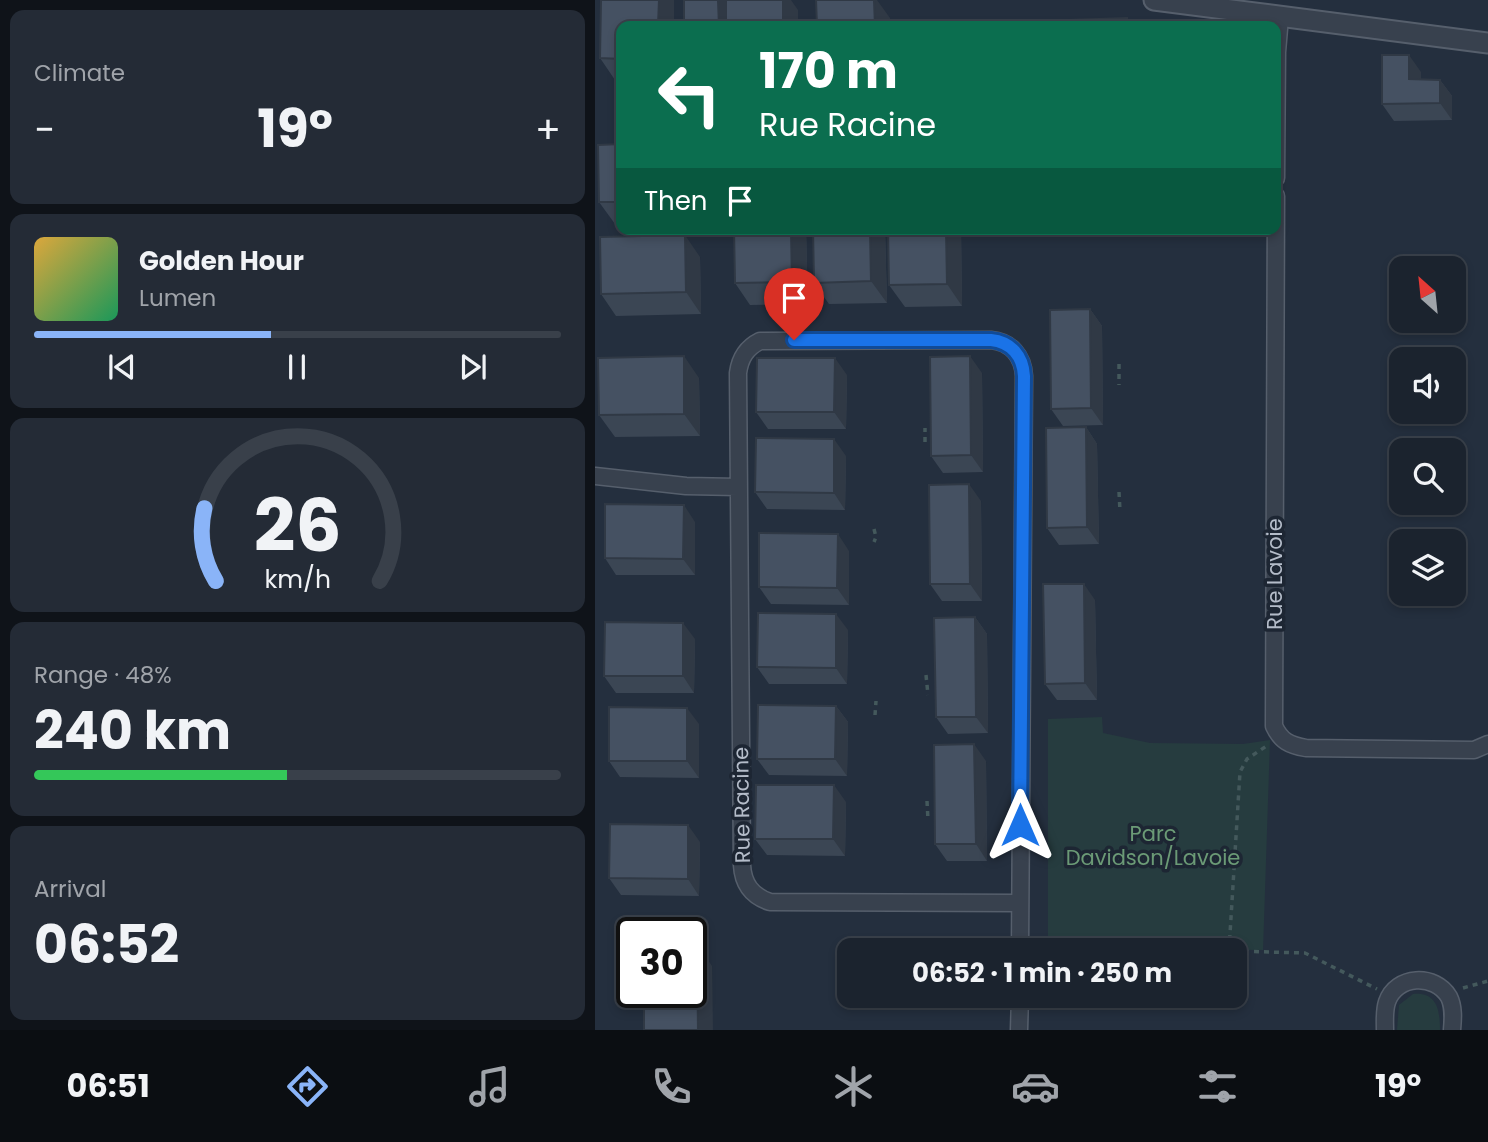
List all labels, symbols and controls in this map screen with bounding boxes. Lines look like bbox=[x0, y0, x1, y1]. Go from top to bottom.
text: 170 m bbox=[759, 37, 898, 105]
icon: left bbox=[644, 49, 735, 140]
text: Climate bbox=[34, 57, 125, 89]
text: 19° bbox=[257, 92, 333, 165]
text: Rue Racine bbox=[759, 102, 936, 147]
text: − bbox=[34, 103, 55, 156]
text: + bbox=[535, 103, 561, 156]
icon: arrive bbox=[721, 182, 759, 220]
text: Then bbox=[644, 183, 707, 219]
text: Golden Hour bbox=[139, 243, 304, 279]
north arrow bbox=[1389, 256, 1467, 332]
map controls bbox=[1389, 256, 1466, 606]
pin bbox=[764, 268, 824, 340]
icon: arrive bbox=[775, 279, 813, 317]
text: Lumen bbox=[139, 282, 216, 314]
button: sound bbox=[1389, 347, 1466, 424]
icon: previous bbox=[103, 348, 141, 386]
icon: pause bbox=[278, 348, 316, 386]
icon: next bbox=[454, 348, 492, 386]
button: search bbox=[1389, 438, 1466, 515]
text: 26 bbox=[254, 475, 341, 576]
street label: Rue Lavoie bbox=[1260, 518, 1289, 630]
button: layers bbox=[1389, 529, 1466, 606]
text: km/h bbox=[264, 562, 331, 597]
text: Range · 48% bbox=[34, 659, 172, 691]
text: 240 km bbox=[34, 694, 231, 767]
street label: Rue Racine bbox=[726, 747, 757, 863]
position arrow bbox=[983, 788, 1057, 862]
park label: Parc Davidson/Lavoie bbox=[1066, 819, 1240, 872]
text: Arrival bbox=[34, 873, 106, 905]
text: 06:52 bbox=[34, 908, 179, 981]
speed limit sign: 30 bbox=[616, 917, 707, 1008]
text: 06:52 · 1 min · 250 m bbox=[912, 955, 1172, 991]
icon: directions bbox=[283, 1062, 332, 1111]
icon: music bbox=[465, 1062, 514, 1111]
icon: phone bbox=[647, 1062, 696, 1111]
icon: climate bbox=[829, 1062, 878, 1111]
icon: car bbox=[1011, 1062, 1060, 1111]
icon: filters bbox=[1193, 1062, 1242, 1111]
text: 06:51 bbox=[67, 1063, 150, 1108]
text: 19° bbox=[1375, 1063, 1421, 1108]

